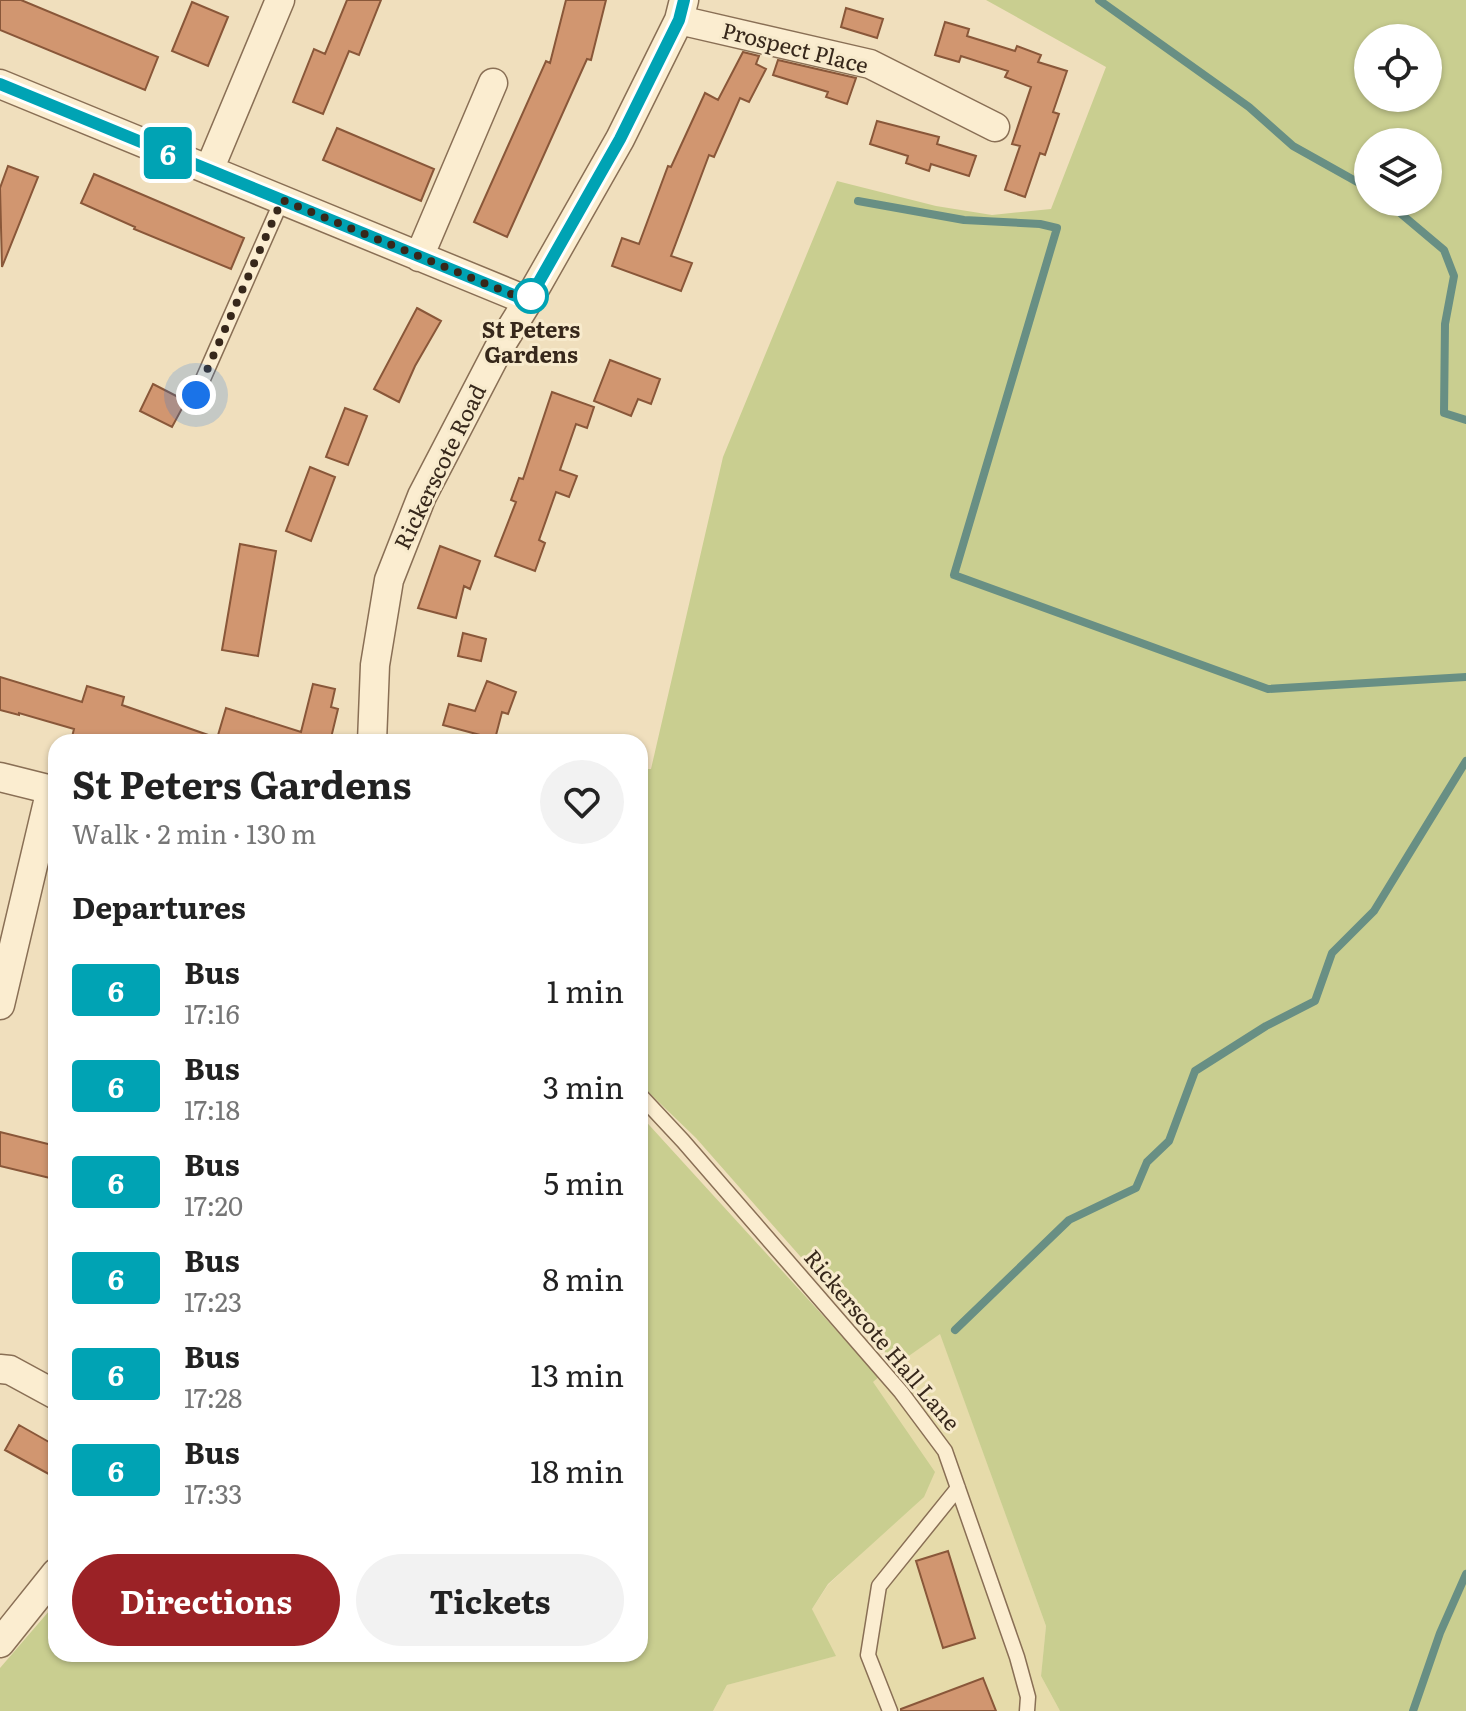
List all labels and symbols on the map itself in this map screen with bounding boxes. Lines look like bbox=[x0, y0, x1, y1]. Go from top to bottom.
street label: Prospect Place bbox=[719, 12, 872, 81]
line badge: 6 bbox=[142, 127, 194, 179]
marker: St Peters Gardens bbox=[514, 279, 548, 313]
place label: St Peters Gardens bbox=[482, 312, 580, 370]
your location bbox=[176, 375, 216, 415]
street label: Rickerscote Road bbox=[384, 378, 493, 555]
street label: Rickerscote Hall Lane bbox=[797, 1241, 969, 1437]

